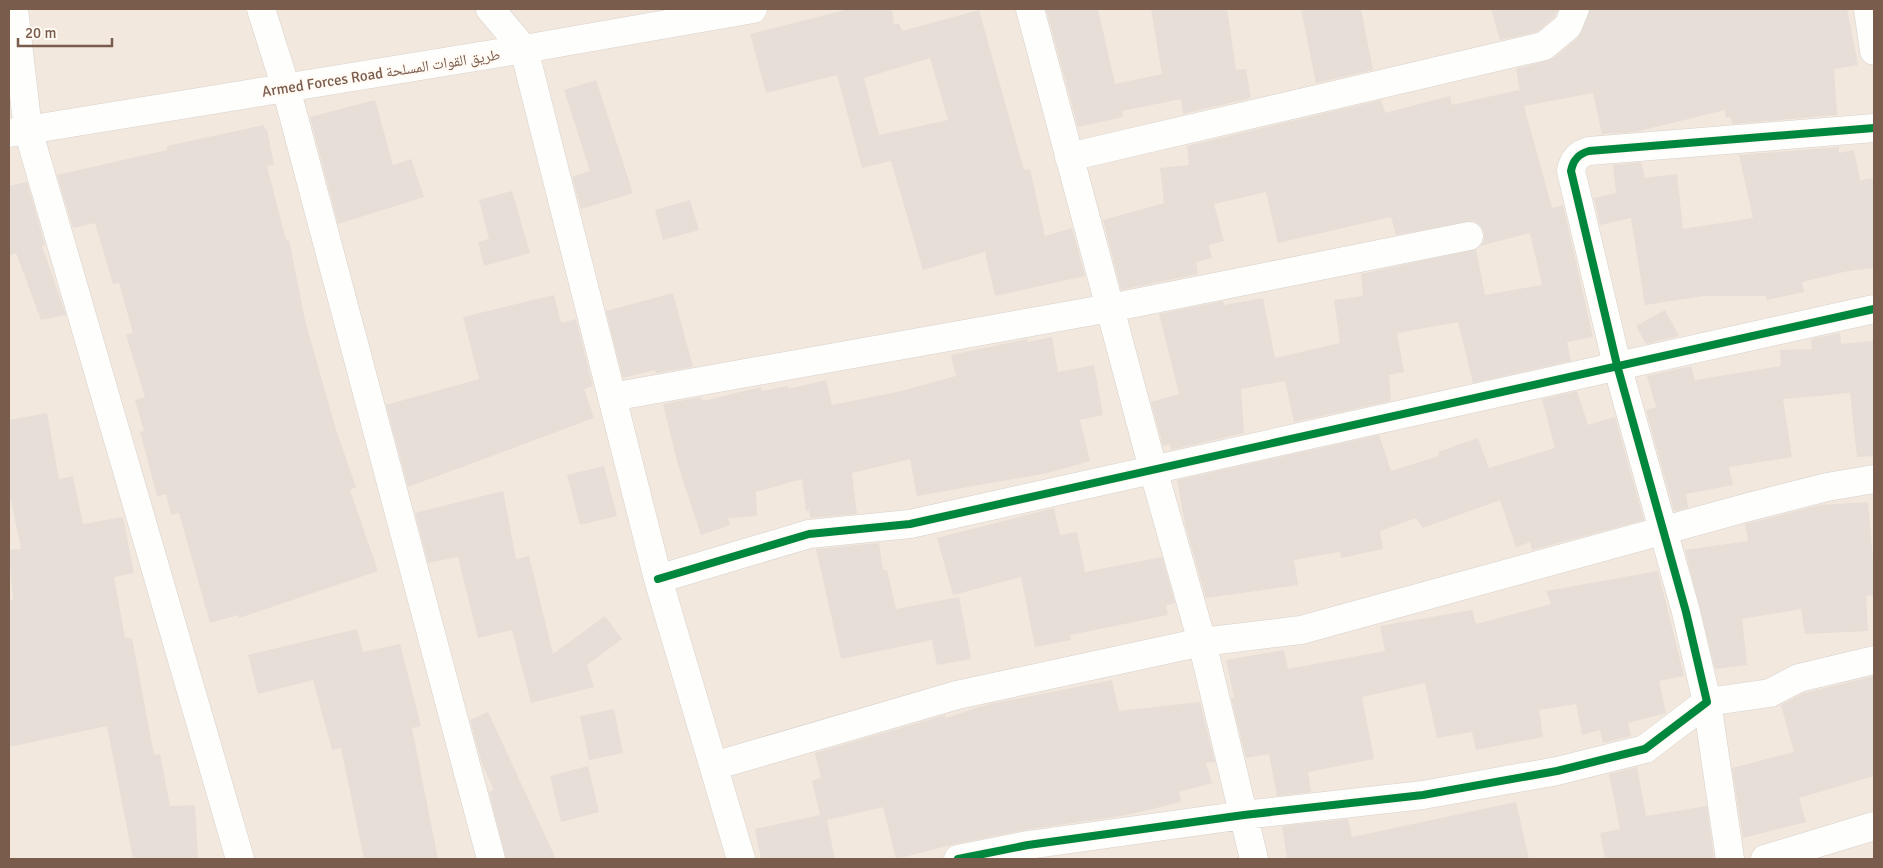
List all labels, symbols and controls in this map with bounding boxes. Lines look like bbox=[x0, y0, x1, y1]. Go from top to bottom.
scale bar bbox=[18, 15, 111, 47]
text: 20 m bbox=[25, 24, 56, 42]
street label: Armed Forces Road طريق القوات المسلحة bbox=[261, 45, 502, 102]

